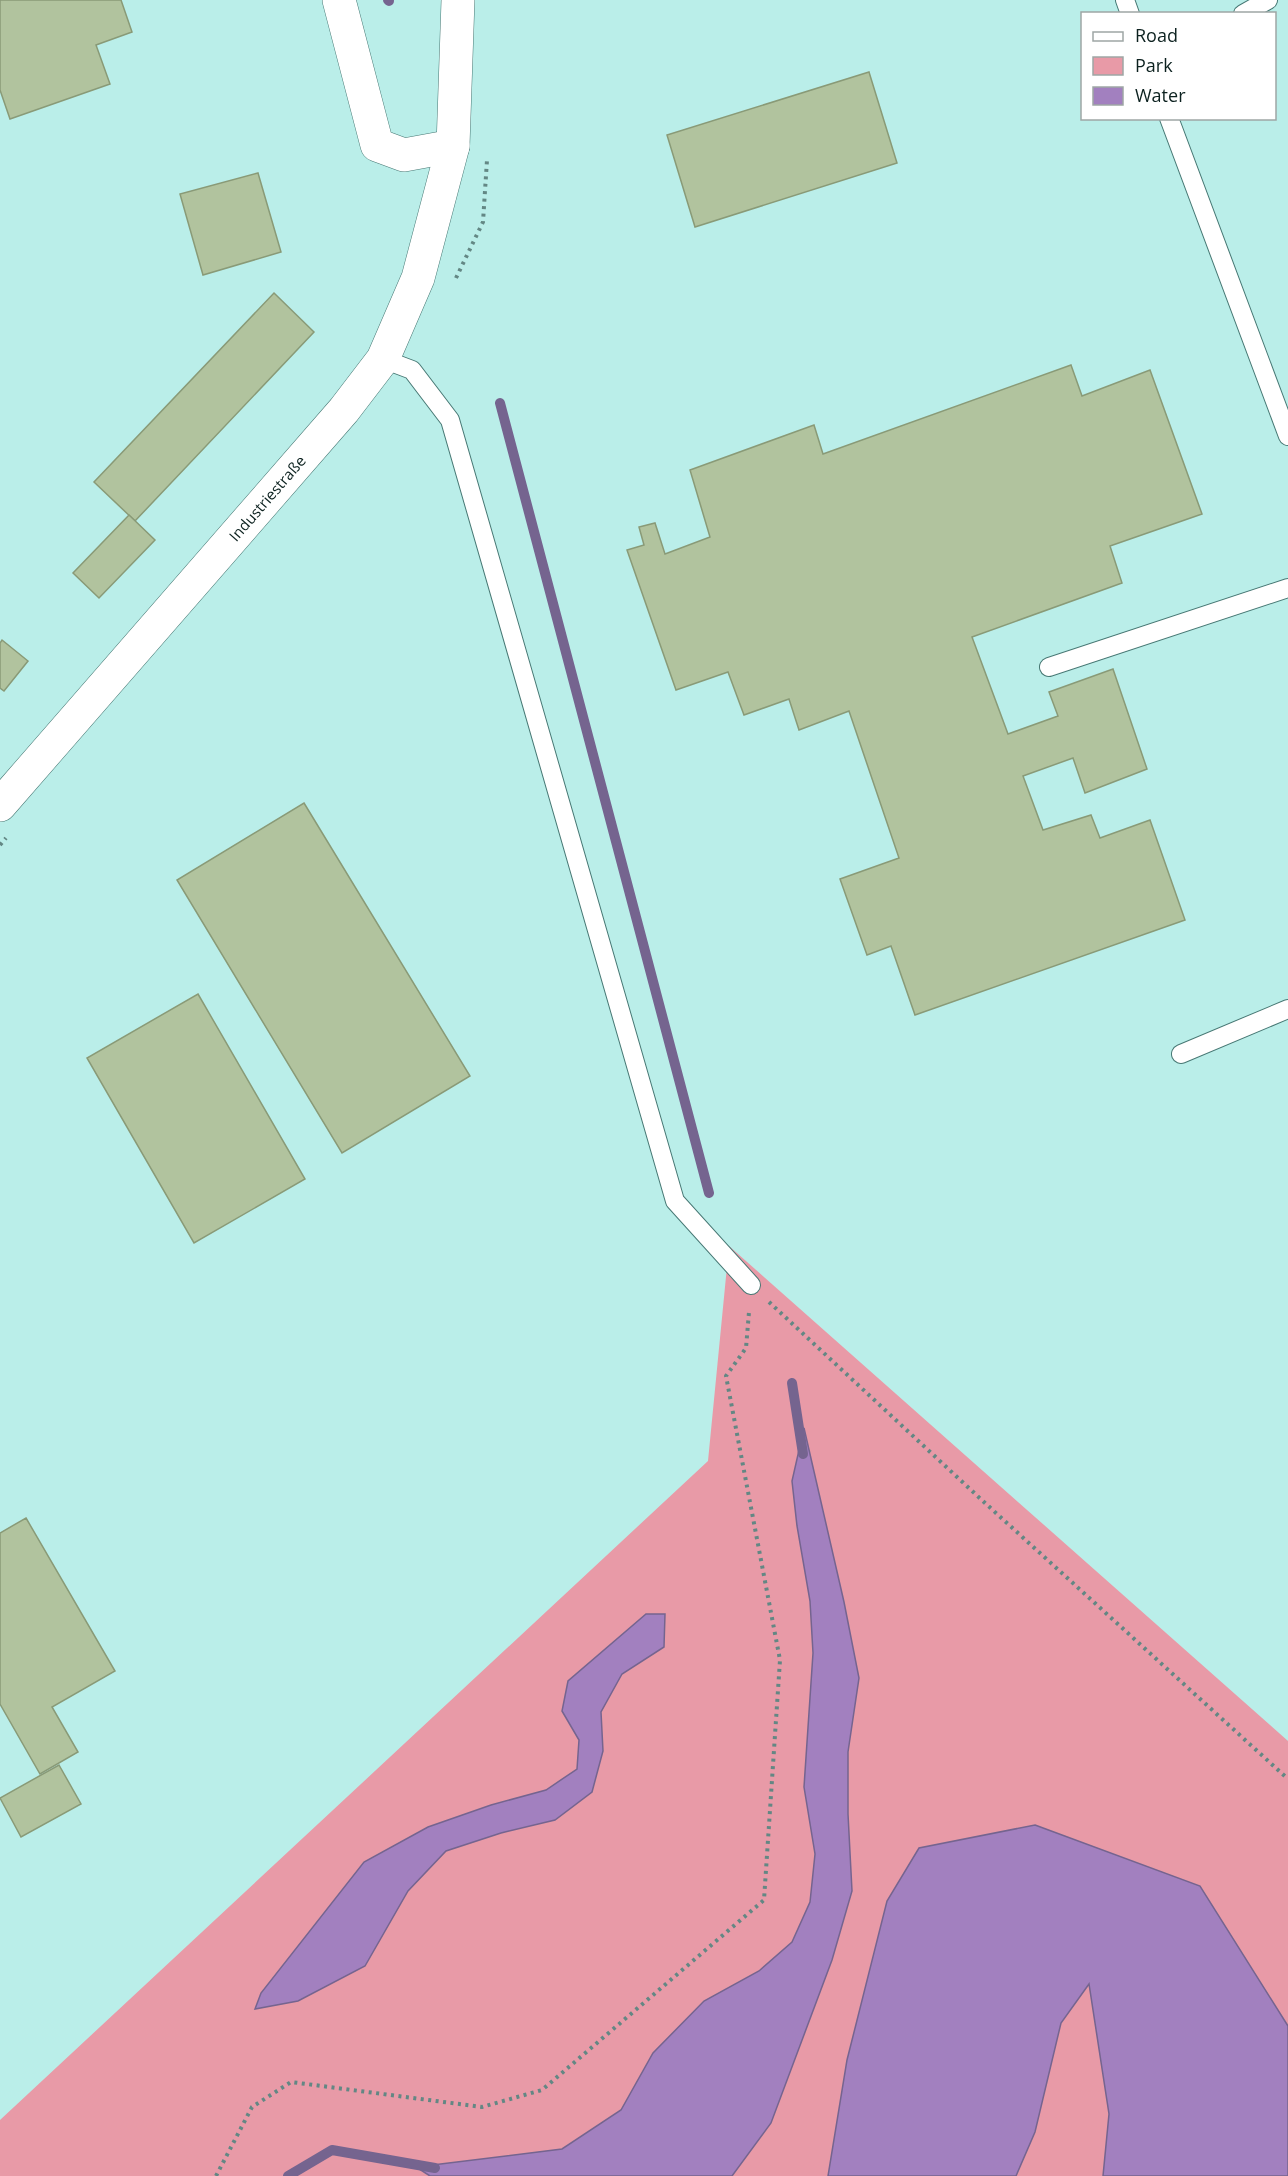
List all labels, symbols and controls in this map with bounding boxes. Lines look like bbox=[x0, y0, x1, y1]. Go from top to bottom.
legend bbox=[1081, 12, 1276, 120]
text: Road bbox=[1135, 23, 1178, 47]
text: Park bbox=[1135, 53, 1173, 77]
text: Water bbox=[1135, 83, 1186, 107]
street label: Industriestraße bbox=[224, 451, 310, 545]

